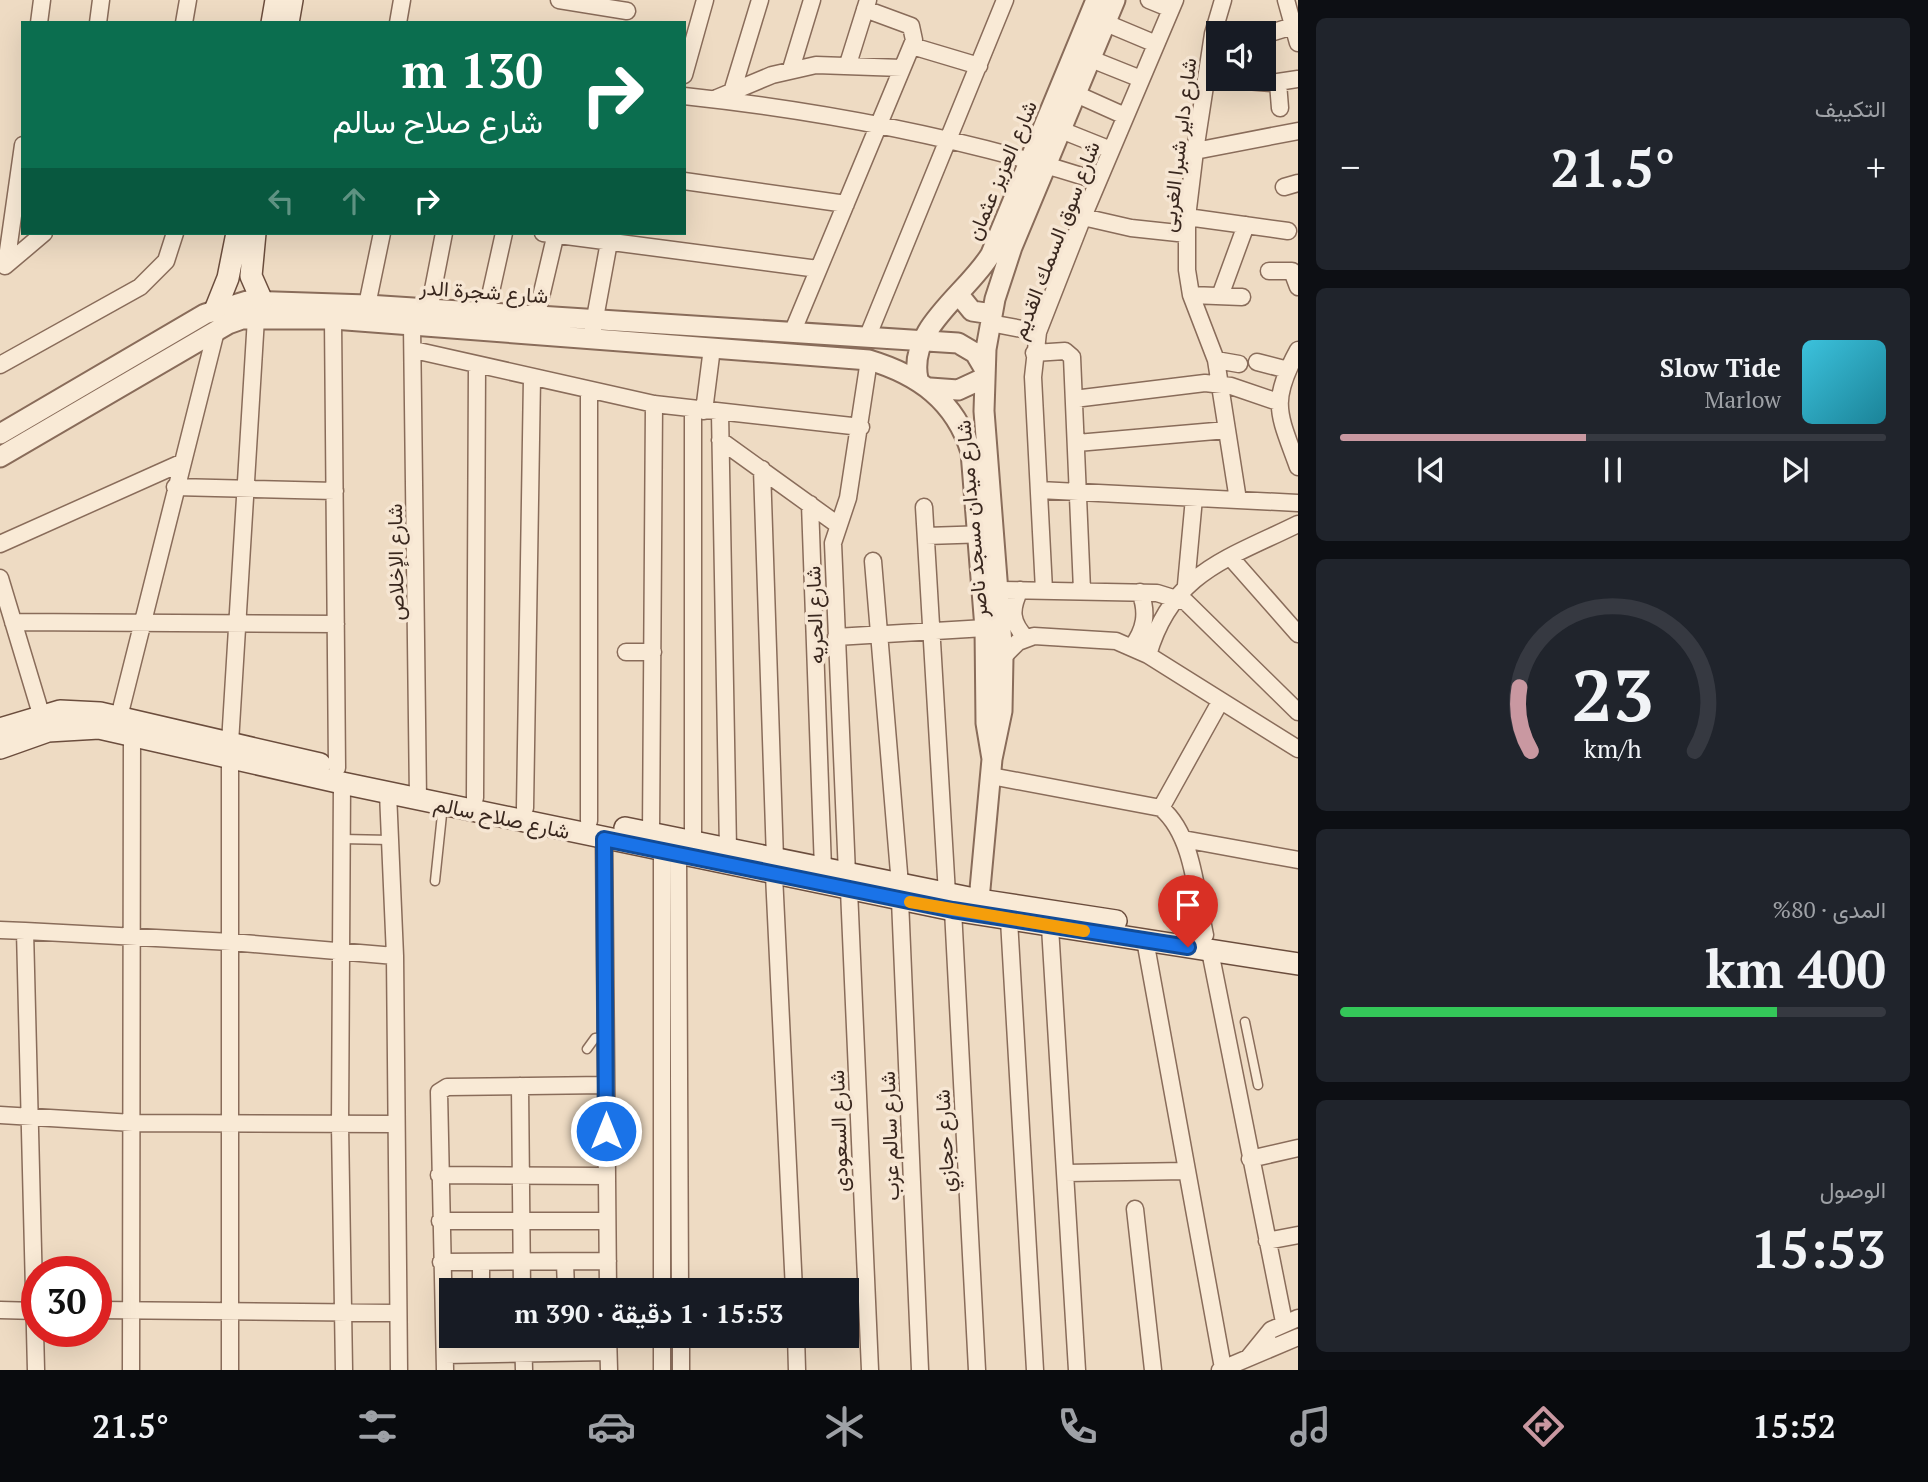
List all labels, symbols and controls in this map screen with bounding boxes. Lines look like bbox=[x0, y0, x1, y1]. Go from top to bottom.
map controls bbox=[1206, 21, 1276, 91]
button: sound bbox=[1206, 21, 1276, 91]
text: 130 m bbox=[401, 37, 543, 102]
icon: right bbox=[567, 49, 658, 140]
street label: شارع داير شبرا الغربى bbox=[1153, 56, 1204, 234]
text: التكييف bbox=[1815, 93, 1886, 124]
street label: شارع العزيز عثمان bbox=[959, 96, 1044, 244]
text: شارع صلاح سالم bbox=[333, 100, 543, 142]
text: 21.5° bbox=[1550, 133, 1676, 202]
street label: شارع سوق السمك القديم bbox=[1004, 137, 1107, 343]
text: − bbox=[1340, 142, 1360, 192]
text: + bbox=[1866, 142, 1886, 192]
icon: left bbox=[262, 182, 300, 220]
icon: ahead bbox=[335, 182, 373, 220]
icon: right bbox=[408, 182, 446, 220]
street label: شارع شجرة الدر bbox=[418, 272, 549, 310]
text: Slow Tide bbox=[1660, 350, 1781, 384]
text: Marlow bbox=[1705, 384, 1781, 415]
street label: شارع ميدان مسجد ناصر bbox=[948, 419, 995, 620]
icon: previous bbox=[1412, 451, 1450, 489]
icon: pause bbox=[1594, 451, 1632, 489]
icon: next bbox=[1776, 451, 1814, 489]
street label: شارع الإخلاص bbox=[380, 503, 411, 621]
street label: شارع الحريه bbox=[798, 565, 831, 665]
text: 23 bbox=[1572, 645, 1654, 742]
text: km/h bbox=[1584, 732, 1642, 765]
street label: شارع صلاح سالم bbox=[431, 789, 572, 846]
pin bbox=[1158, 875, 1218, 947]
icon: arrive bbox=[1169, 886, 1207, 924]
text: المدى · 80% bbox=[1773, 894, 1886, 925]
text: 400 km bbox=[1705, 934, 1886, 1003]
street label: شارع السعودى bbox=[822, 1069, 855, 1193]
street label: شارع سالم عزب bbox=[873, 1071, 906, 1201]
street label: شارع حجازي bbox=[927, 1089, 965, 1193]
position arrow bbox=[569, 1094, 643, 1168]
text: الوصول bbox=[1820, 1174, 1886, 1205]
text: 15:53 bbox=[1751, 1214, 1886, 1283]
speed limit sign: 30 bbox=[21, 1256, 112, 1347]
text: 15:53 · 1 دقيقة · 390 m bbox=[514, 1296, 784, 1330]
icon: filters bbox=[353, 1402, 402, 1451]
icon: car bbox=[587, 1402, 636, 1451]
icon: climate bbox=[820, 1402, 869, 1451]
icon: phone bbox=[1053, 1402, 1102, 1451]
icon: music bbox=[1286, 1402, 1335, 1451]
icon: directions bbox=[1519, 1402, 1568, 1451]
text: 21.5° bbox=[92, 1405, 169, 1447]
text: 15:52 bbox=[1753, 1405, 1836, 1447]

